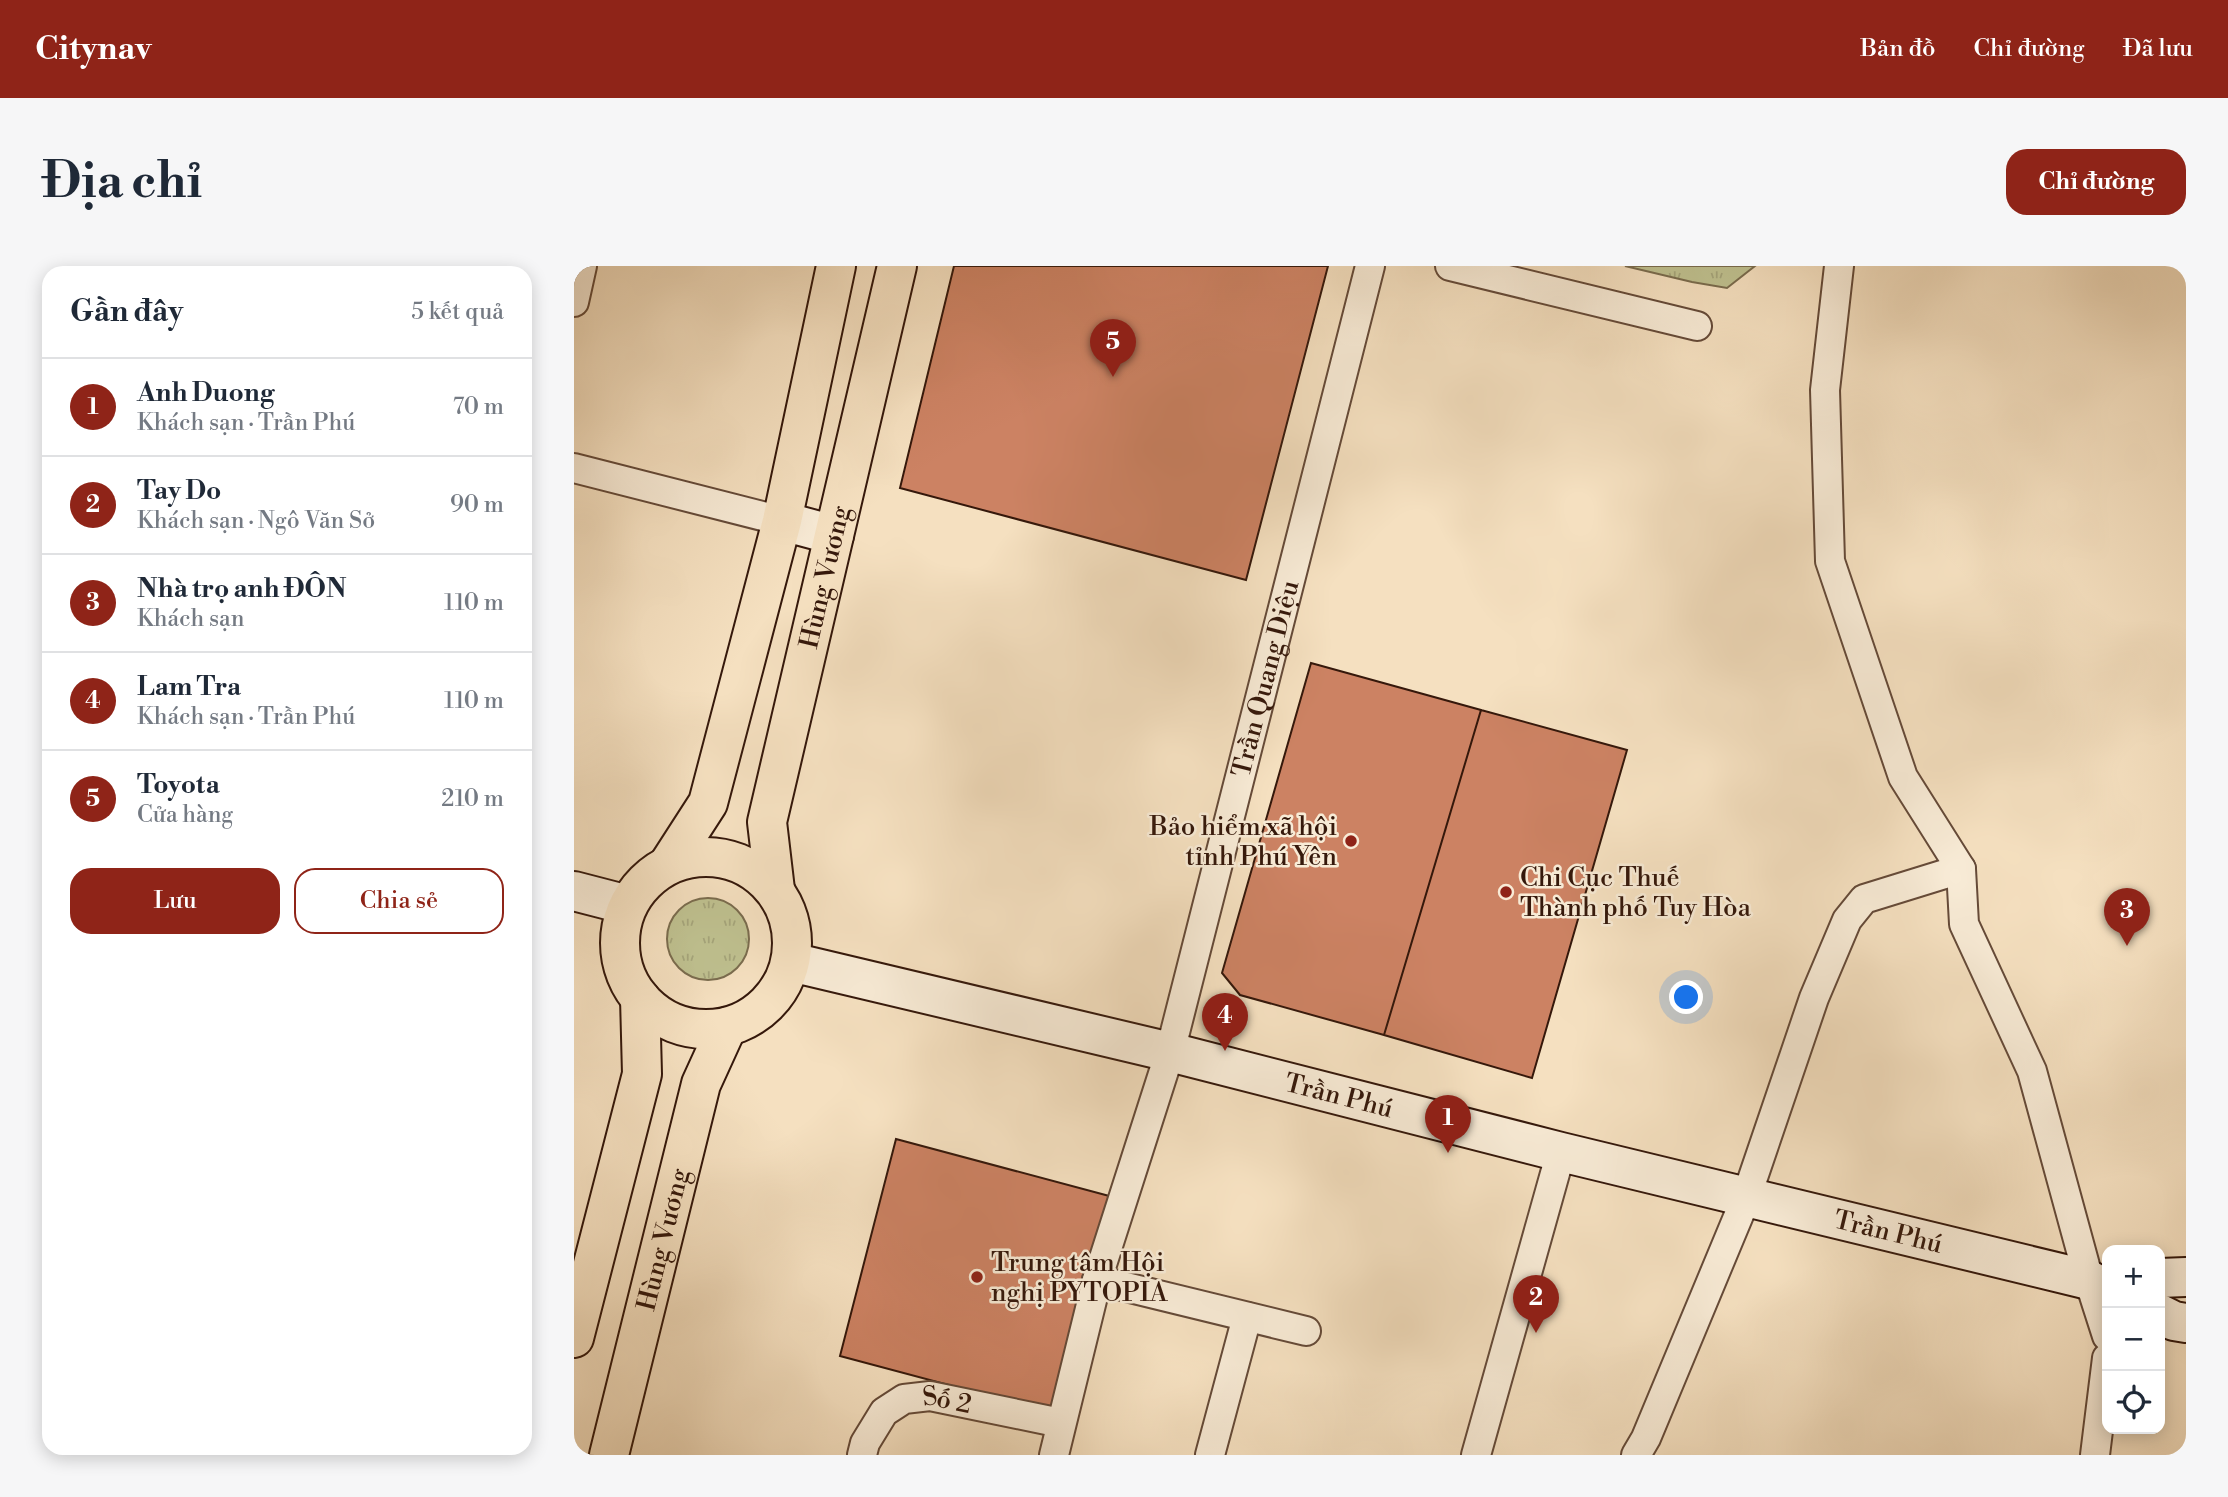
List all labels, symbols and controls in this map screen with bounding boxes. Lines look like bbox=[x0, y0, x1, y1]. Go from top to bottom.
text: Citynav bbox=[35, 29, 152, 70]
text: Bản đồ bbox=[1860, 34, 1936, 64]
text: Chỉ đường bbox=[1974, 34, 2085, 64]
text: Đã lưu bbox=[2123, 34, 2193, 64]
button: Chỉ đường bbox=[2006, 149, 2186, 215]
text: Địa chỉ bbox=[42, 152, 202, 213]
text: Gần đây bbox=[70, 293, 183, 331]
text: 5 kết quả bbox=[411, 298, 504, 326]
pin: 5 bbox=[1090, 319, 1136, 377]
text: Anh Duong bbox=[137, 377, 274, 409]
text: 1 bbox=[87, 393, 99, 421]
text: 70 m bbox=[453, 393, 504, 421]
text: Khách sạn · Trần Phú bbox=[137, 409, 355, 437]
text: Tay Do bbox=[137, 475, 221, 507]
text: 2 bbox=[86, 491, 100, 519]
text: 90 m bbox=[450, 491, 504, 519]
street label: Hùng Vương bbox=[793, 502, 858, 652]
text: Khách sạn · Ngô Văn Sở bbox=[137, 507, 375, 535]
text: Nhà trọ anh ĐÔN bbox=[137, 573, 347, 605]
street label: Trần Quang Diệu bbox=[1226, 577, 1306, 780]
text: 3 bbox=[86, 589, 100, 617]
text: 110 m bbox=[444, 589, 504, 617]
text: Khách sạn bbox=[137, 605, 244, 633]
text: Lam Tra bbox=[137, 671, 241, 703]
text: 4 bbox=[85, 687, 101, 715]
text: 110 m bbox=[444, 687, 504, 715]
text: Khách sạn · Trần Phú bbox=[137, 703, 355, 731]
text: Toyota bbox=[137, 769, 220, 801]
text: 5 bbox=[86, 785, 100, 813]
text: 210 m bbox=[441, 785, 504, 813]
text: Cửa hàng bbox=[137, 801, 233, 829]
place label: Bảo hiểm xã hội tỉnh Phú Yên bbox=[1148, 811, 1337, 873]
marker: Bảo hiểm xã hội tỉnh Phú Yên bbox=[1343, 833, 1359, 849]
place label: Chi Cục Thuế Thành phố Tuy Hòa bbox=[1520, 862, 1752, 924]
button: Lưu bbox=[70, 868, 280, 934]
button: Chia sẻ bbox=[294, 868, 504, 934]
marker: Chi Cục Thuế Thành phố Tuy Hòa bbox=[1498, 884, 1514, 900]
pin: 3 bbox=[2104, 888, 2150, 946]
your location bbox=[1669, 980, 1703, 1014]
pin: 4 bbox=[1202, 993, 1248, 1051]
street label: Trần Phú bbox=[1281, 1067, 1396, 1125]
pin: 1 bbox=[1425, 1095, 1471, 1153]
street label: Hùng Vương bbox=[630, 1165, 697, 1314]
street label: Trần Phú bbox=[1831, 1204, 1946, 1261]
map controls bbox=[2102, 1245, 2165, 1434]
button: + bbox=[2102, 1245, 2165, 1308]
place label: Trung tâm Hội nghị PYTOPIA bbox=[991, 1247, 1169, 1309]
marker: Trung tâm Hội nghị PYTOPIA bbox=[969, 1269, 985, 1285]
pin: 2 bbox=[1513, 1275, 1559, 1333]
button: − bbox=[2102, 1308, 2165, 1371]
button: locate bbox=[2102, 1371, 2165, 1434]
street label: Số 2 bbox=[921, 1380, 974, 1421]

